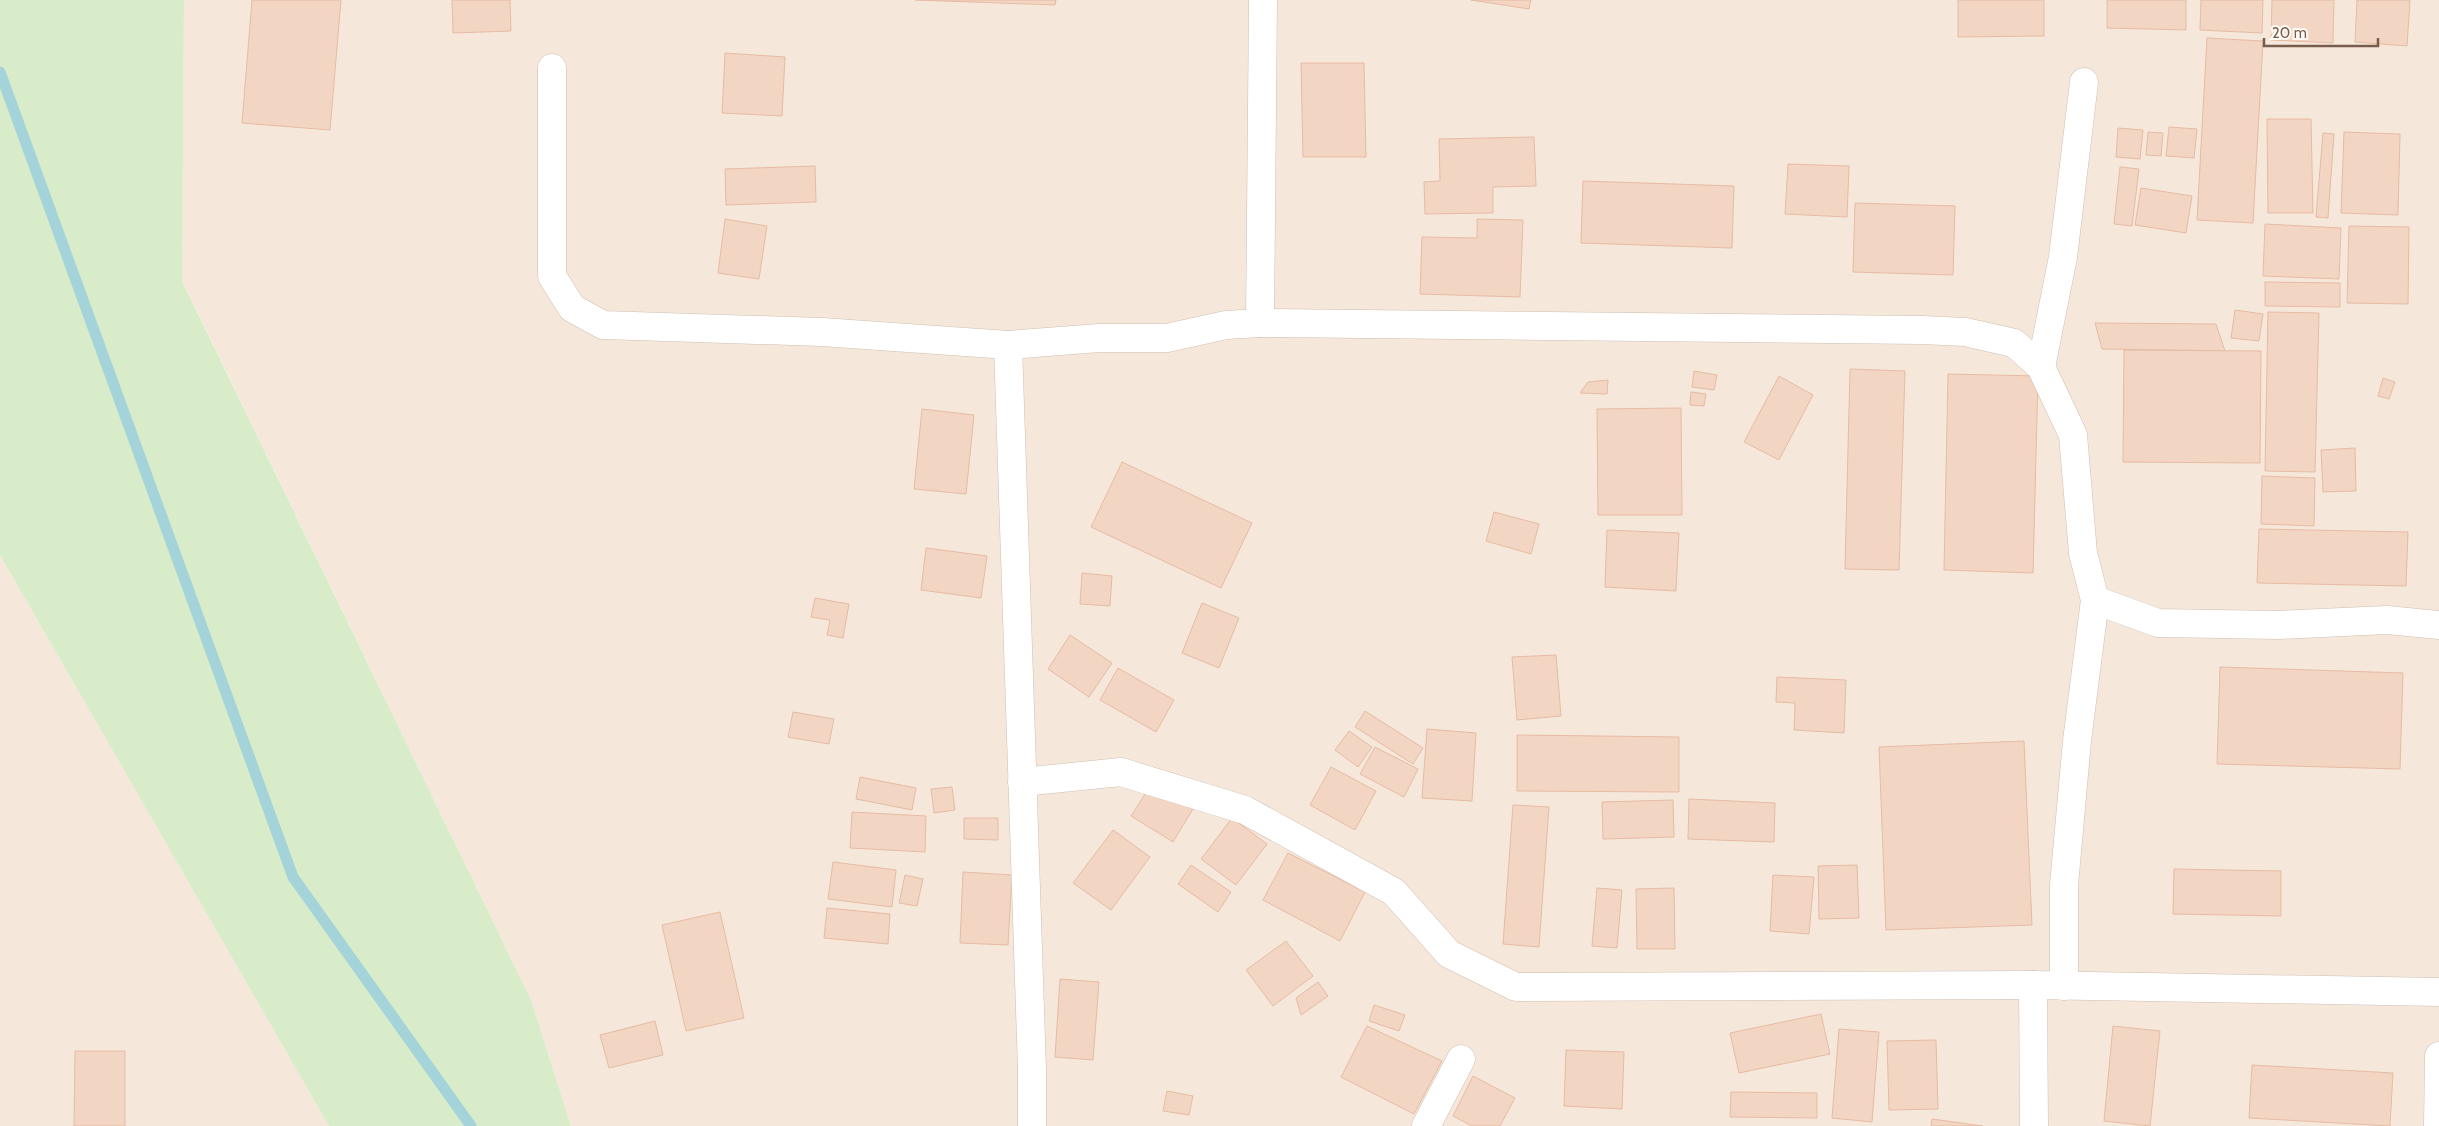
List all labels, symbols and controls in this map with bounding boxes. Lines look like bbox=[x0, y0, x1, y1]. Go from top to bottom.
scale bar bbox=[2264, 15, 2378, 47]
text: 20 m bbox=[2272, 24, 2307, 42]

